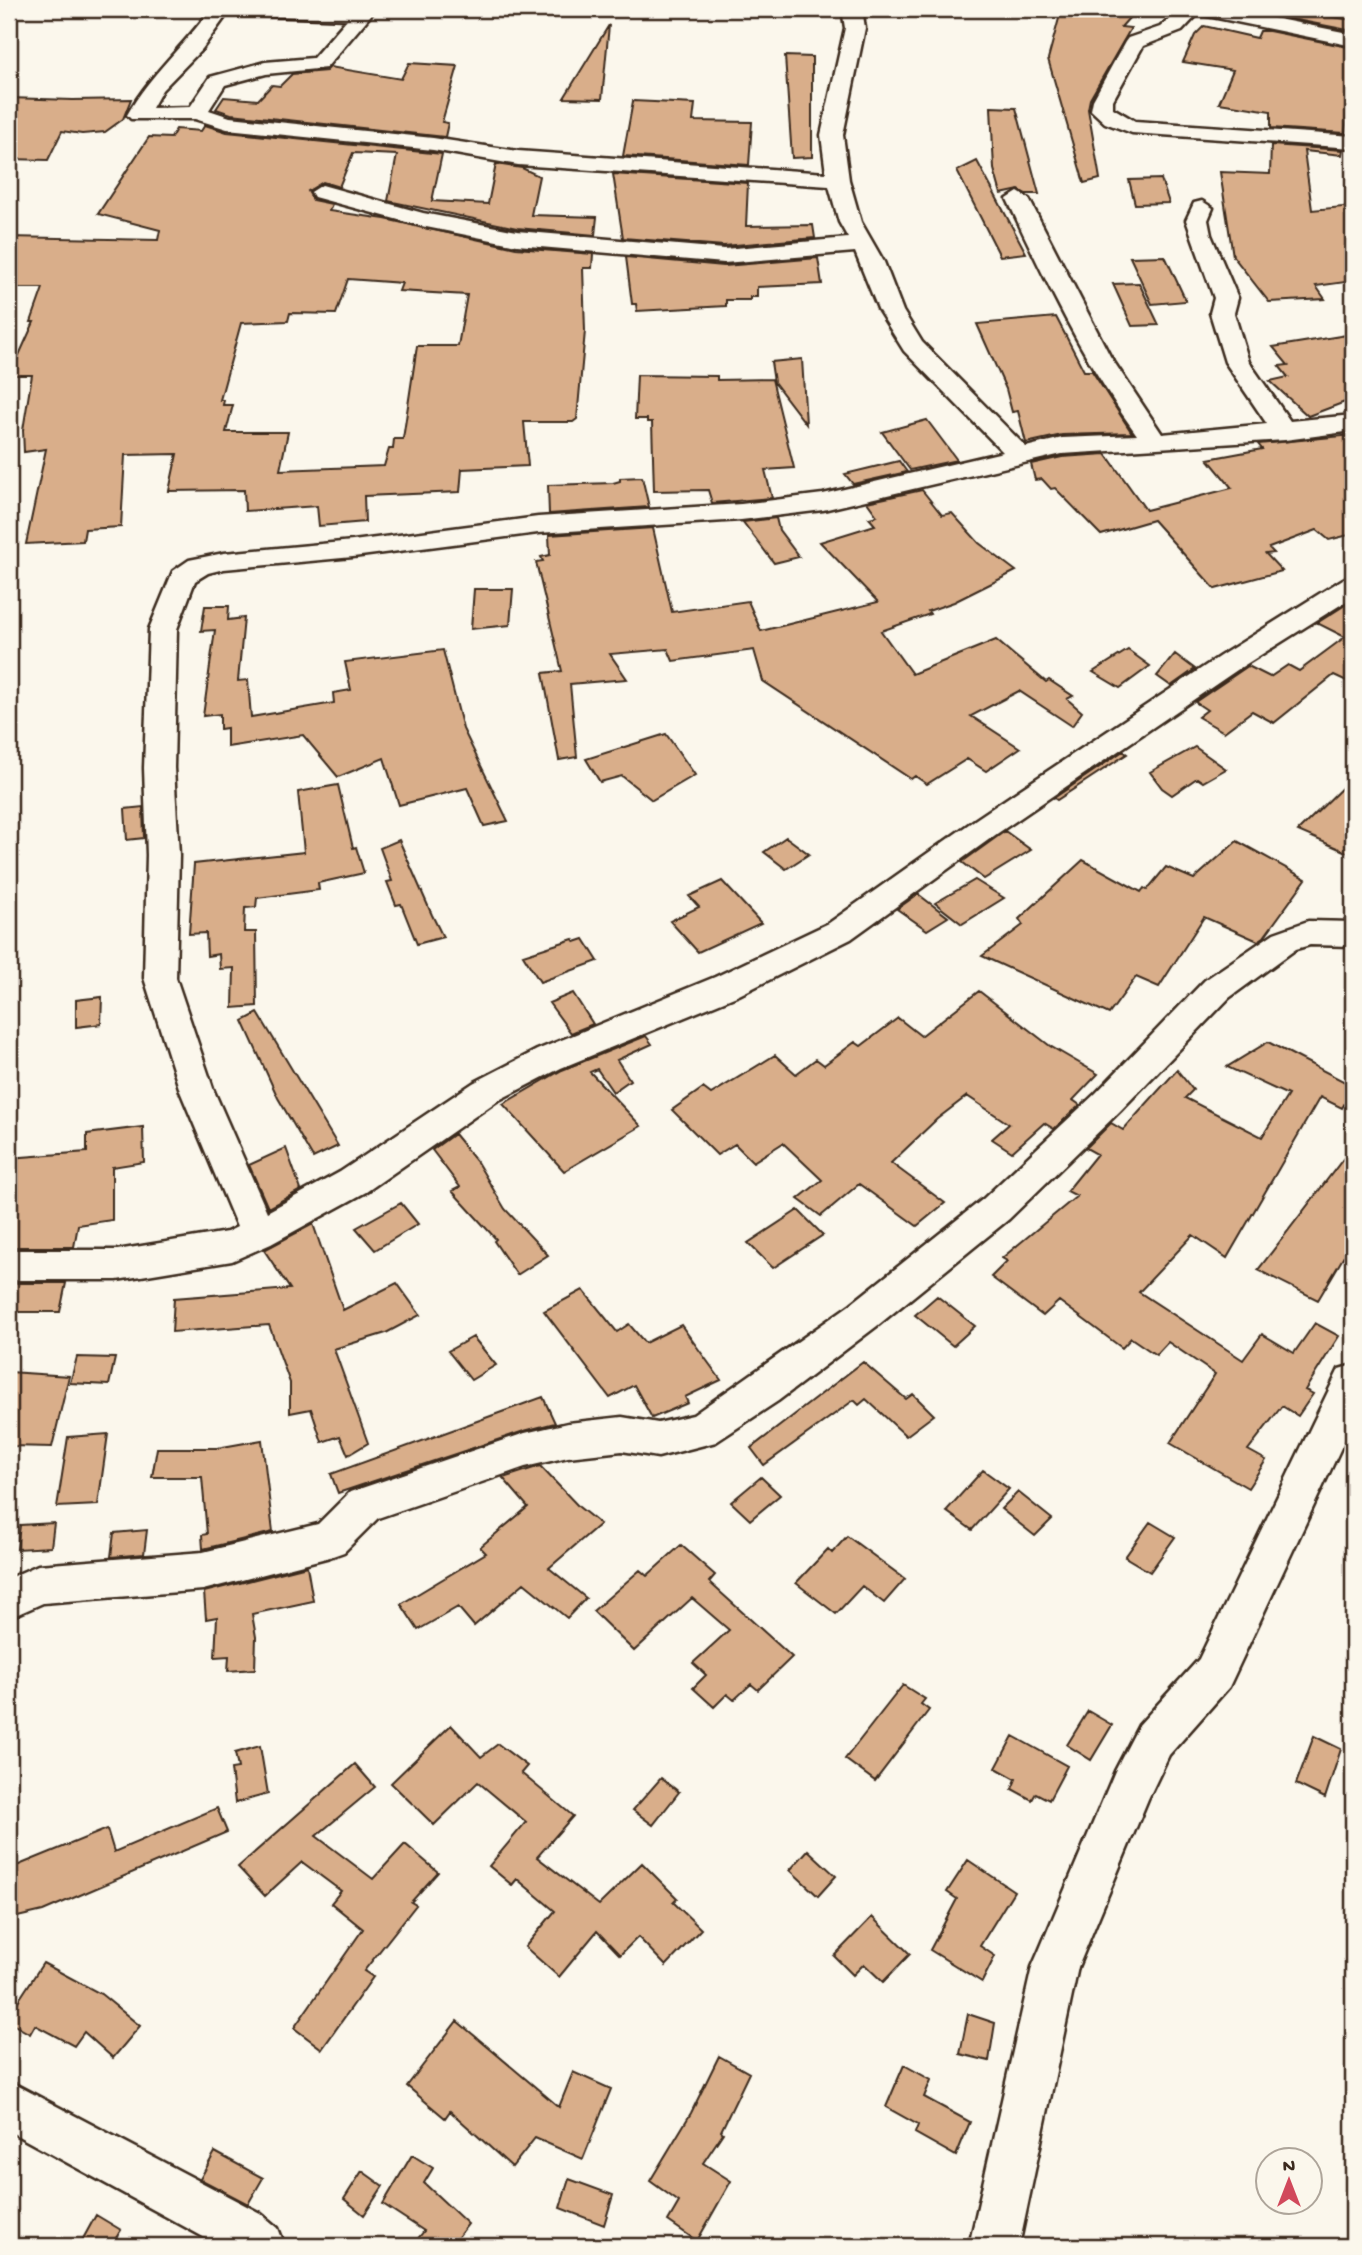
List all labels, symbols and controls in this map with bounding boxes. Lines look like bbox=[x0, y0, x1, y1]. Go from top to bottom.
north arrow bbox=[1254, 2146, 1324, 2216]
text: N bbox=[1283, 2156, 1295, 2179]

